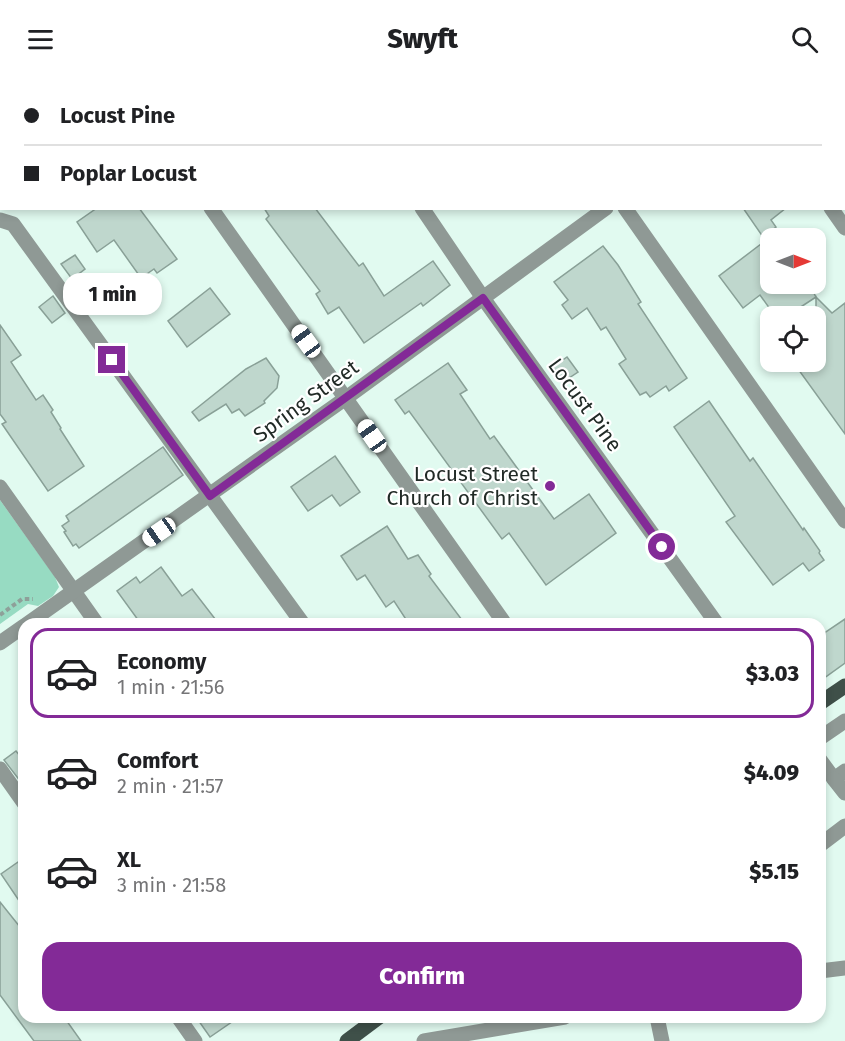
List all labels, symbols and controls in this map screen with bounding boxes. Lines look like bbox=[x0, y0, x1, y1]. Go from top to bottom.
icon: menu bbox=[24, 23, 57, 56]
text: Swyft bbox=[387, 23, 458, 55]
icon: search bbox=[788, 23, 821, 56]
text: Locust Pine bbox=[60, 102, 175, 129]
text: Poplar Locust bbox=[60, 160, 197, 187]
north arrow bbox=[760, 228, 826, 294]
map controls bbox=[760, 228, 826, 372]
callout: 1 min bbox=[63, 273, 162, 315]
text: 1 min bbox=[89, 282, 136, 306]
button: locate bbox=[760, 306, 826, 372]
car bbox=[288, 321, 324, 361]
route end bbox=[98, 346, 125, 373]
street label: Locust Pine bbox=[542, 353, 628, 457]
street label: Spring Street bbox=[248, 354, 364, 448]
car bbox=[354, 416, 390, 456]
place label: Locust Street Church of Christ bbox=[386, 461, 538, 511]
marker: Locust Street Church of Christ bbox=[543, 479, 557, 493]
car bbox=[139, 514, 179, 550]
route start bbox=[648, 533, 675, 560]
icon: car bbox=[45, 646, 99, 700]
text: Economy bbox=[117, 648, 206, 675]
text: $3.03 bbox=[746, 660, 799, 687]
text: 1 min · 21:56 bbox=[117, 675, 224, 699]
icon: car bbox=[45, 745, 99, 799]
text: Comfort bbox=[117, 747, 198, 774]
text: $4.09 bbox=[744, 759, 799, 786]
text: 2 min · 21:57 bbox=[117, 774, 223, 798]
icon: car bbox=[45, 844, 99, 898]
text: XL bbox=[117, 846, 141, 873]
text: $5.15 bbox=[749, 858, 799, 885]
text: 3 min · 21:58 bbox=[117, 873, 226, 897]
button: Confirm bbox=[42, 942, 802, 1011]

